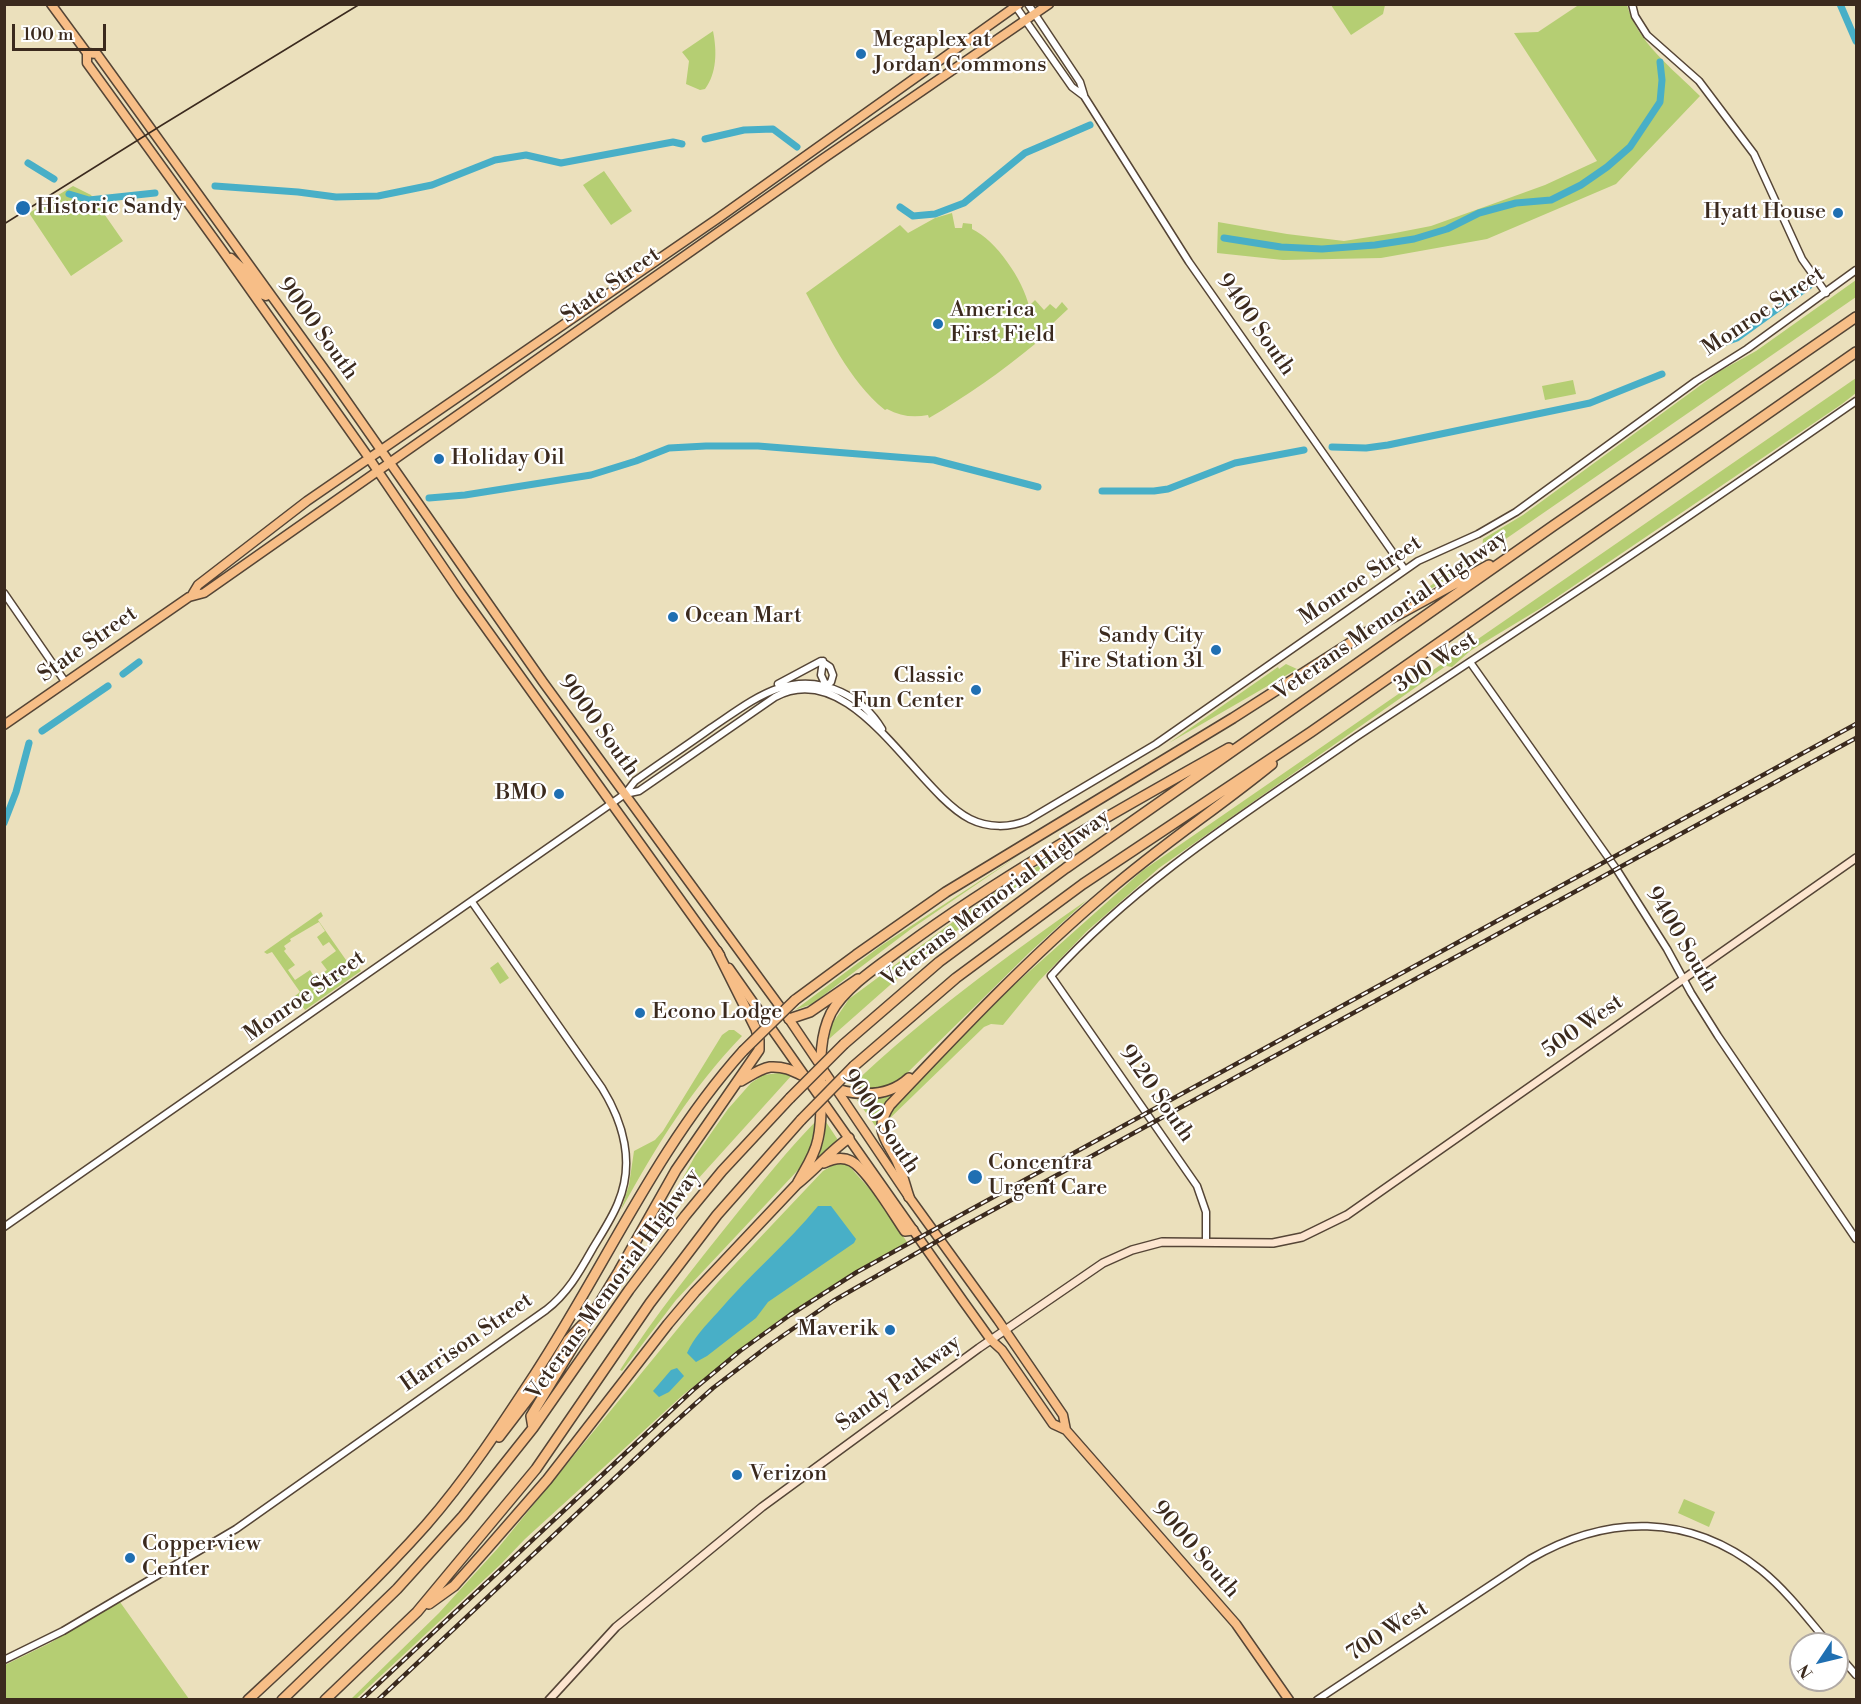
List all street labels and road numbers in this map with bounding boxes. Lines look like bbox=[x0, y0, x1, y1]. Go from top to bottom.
street label: State Street bbox=[556, 242, 666, 330]
street label: Monroe Street bbox=[1698, 261, 1830, 363]
street label: 9400 South bbox=[1210, 269, 1300, 381]
street label: 9000 South bbox=[271, 273, 363, 385]
street label: Veterans Memorial Highway bbox=[1269, 525, 1513, 707]
street label: Monroe Street bbox=[1295, 530, 1427, 632]
street label: State Street bbox=[33, 601, 143, 689]
street label: 300 West bbox=[1390, 627, 1482, 699]
street label: 9000 South bbox=[552, 670, 644, 782]
street label: Veterans Memorial Highway bbox=[877, 804, 1115, 994]
street label: 9400 South bbox=[1639, 882, 1723, 998]
street label: Monroe Street bbox=[239, 945, 371, 1049]
street label: 500 West bbox=[1537, 989, 1629, 1065]
street label: 9120 South bbox=[1113, 1040, 1199, 1148]
street label: 9000 South bbox=[835, 1065, 925, 1179]
street label: Veterans Memorial Highway bbox=[521, 1164, 707, 1406]
street label: Harrison Street bbox=[396, 1288, 538, 1398]
street label: Sandy Parkway bbox=[832, 1330, 966, 1438]
street label: 9000 South bbox=[1146, 1496, 1244, 1604]
street label: 700 West bbox=[1342, 1596, 1434, 1668]

